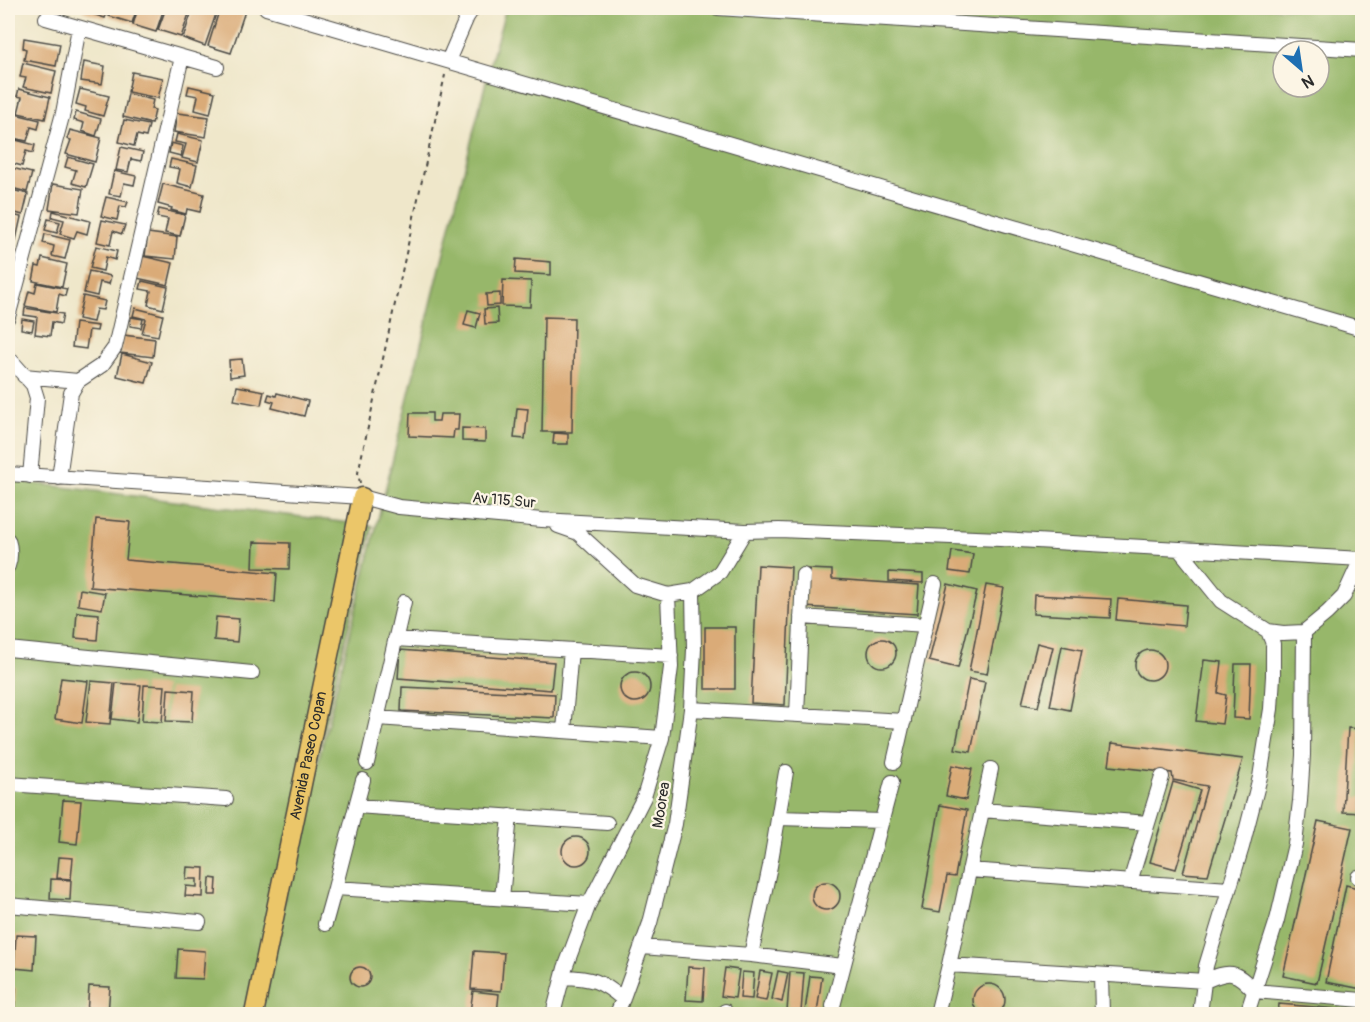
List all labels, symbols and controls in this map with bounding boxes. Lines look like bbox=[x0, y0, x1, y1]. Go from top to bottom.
north arrow bbox=[1271, 39, 1331, 99]
text: N bbox=[1298, 70, 1317, 93]
street label: Av 115 Sur bbox=[471, 488, 537, 513]
street label: Avenida Paseo Copan bbox=[286, 690, 331, 822]
street label: Moorea bbox=[648, 781, 675, 829]

